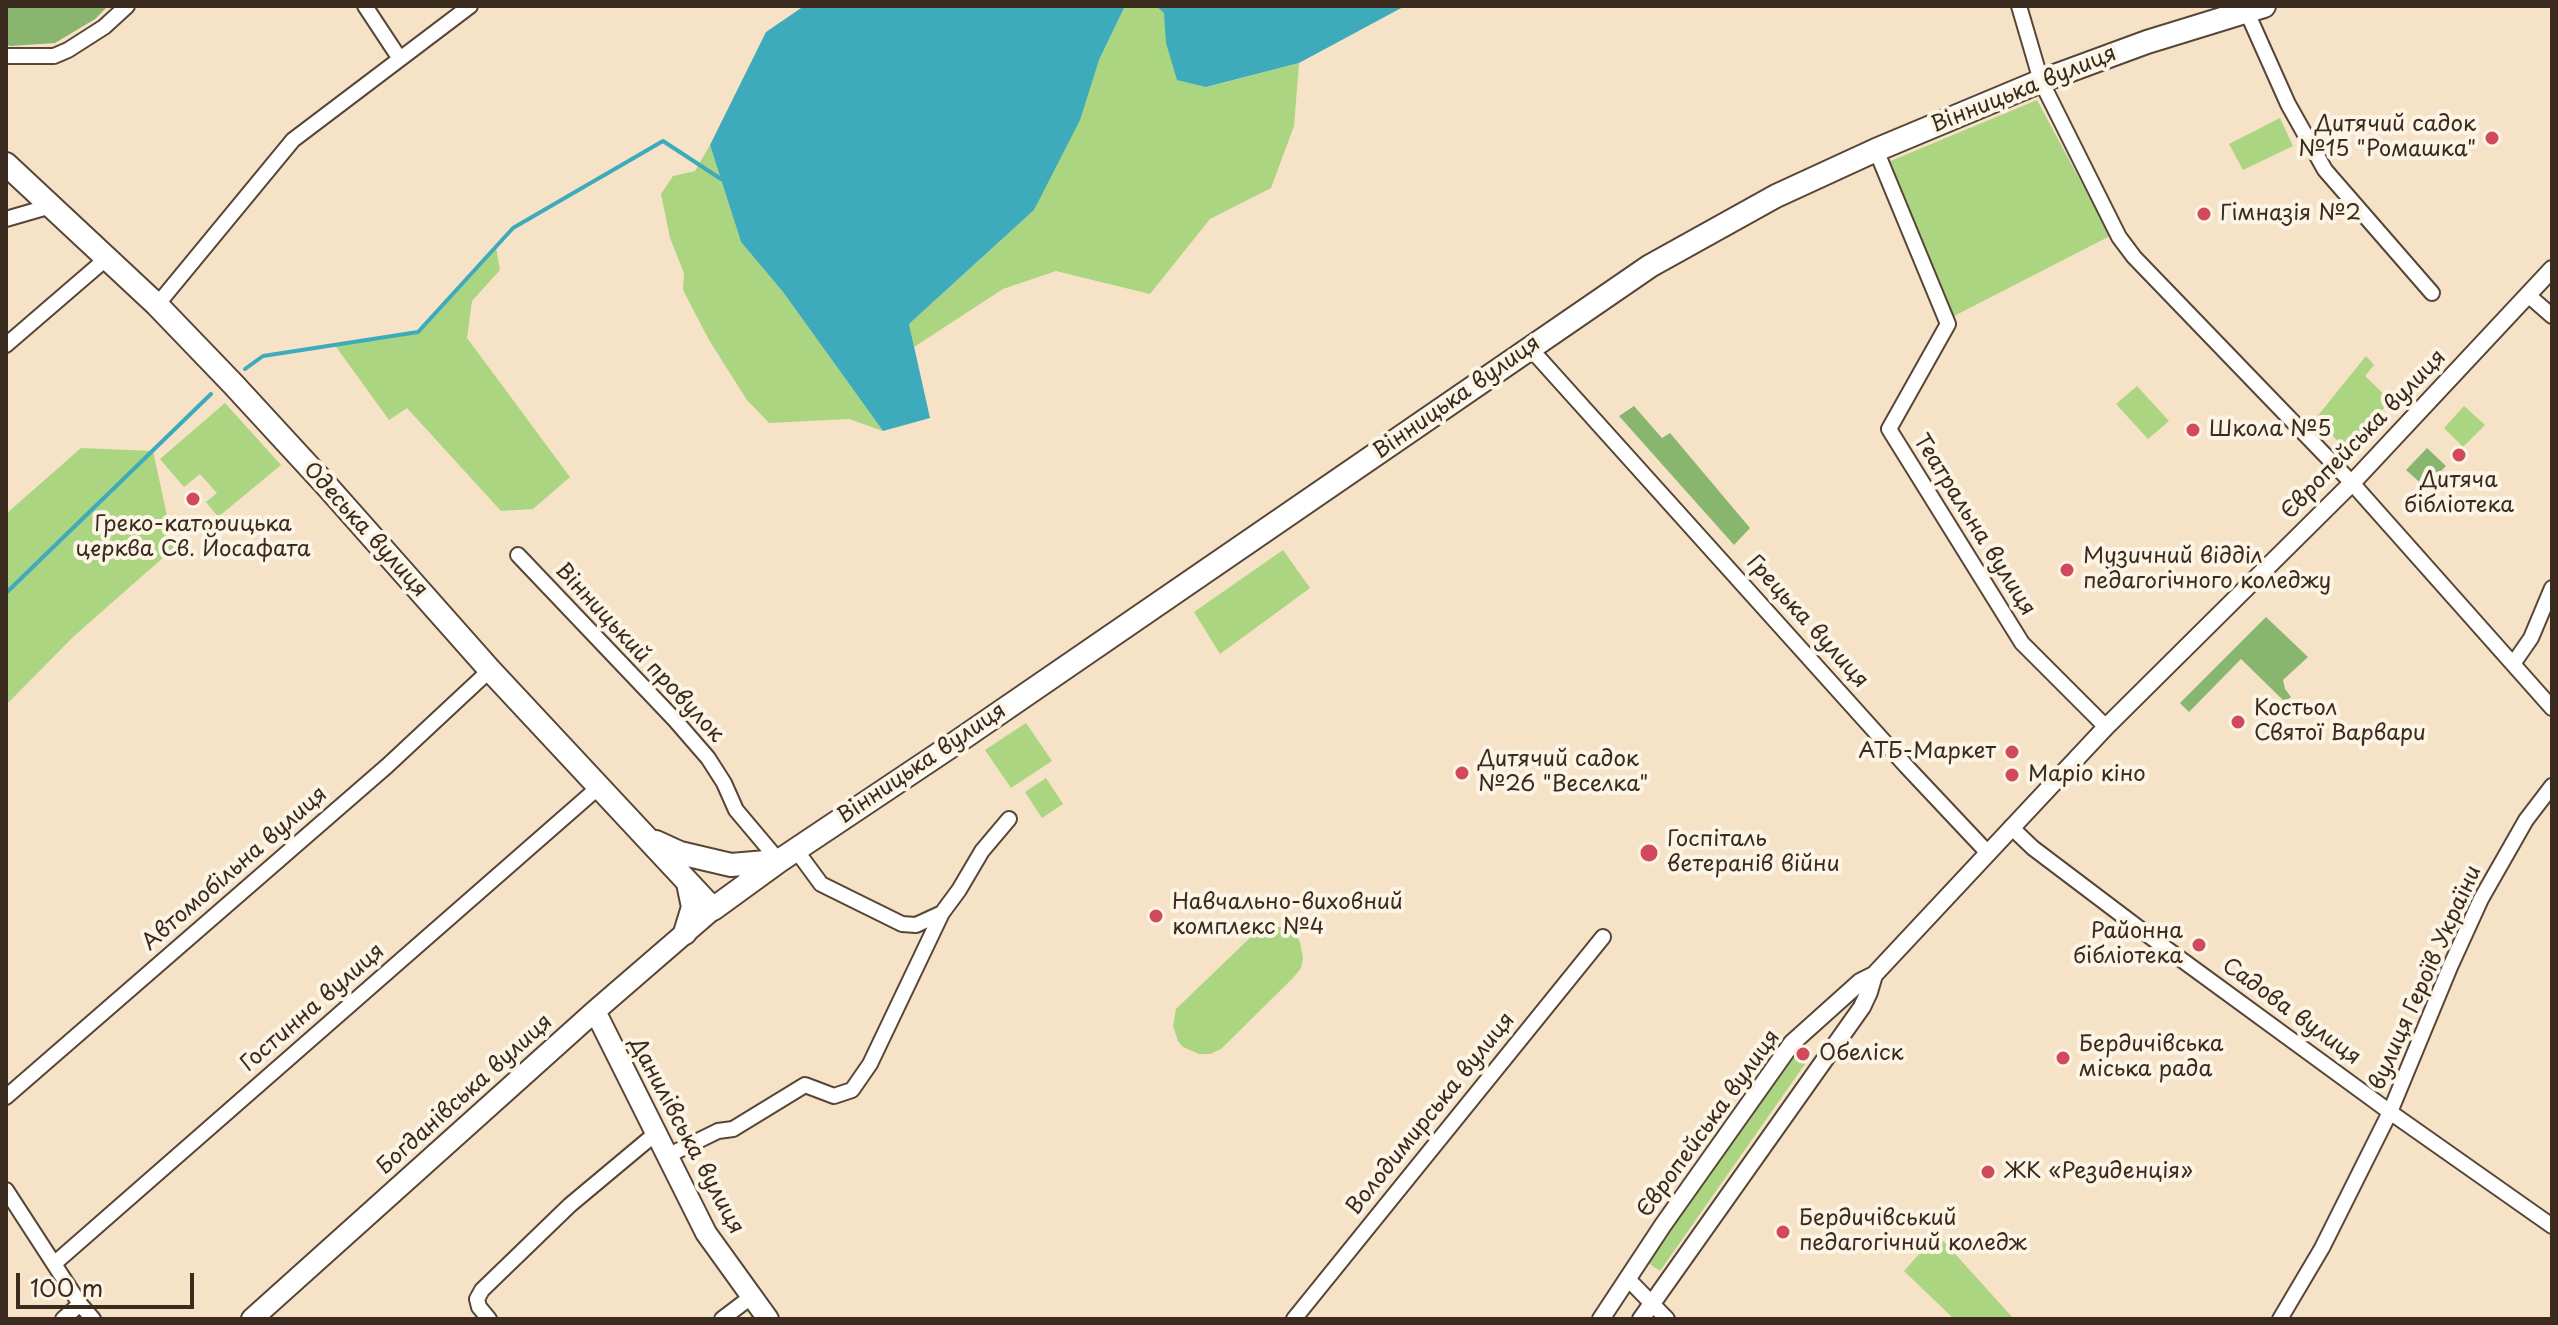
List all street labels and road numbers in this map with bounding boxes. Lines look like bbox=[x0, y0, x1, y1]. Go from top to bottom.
street label: Вінницька вулиця bbox=[1927, 41, 2121, 139]
street label: Вінницька вулиця bbox=[1369, 331, 1545, 465]
street label: Європейська вулиця bbox=[2276, 345, 2452, 525]
street label: Театральна вулиця bbox=[1907, 429, 2041, 621]
street label: Одеська вулиця bbox=[297, 457, 433, 603]
street label: Грецька вулиця bbox=[1741, 550, 1873, 694]
street label: Вінницький провулок bbox=[549, 558, 729, 748]
street label: Вінницька вулиця bbox=[833, 698, 1011, 830]
street label: Автомобільна вулиця bbox=[137, 781, 333, 957]
street label: вулиця Героїв України bbox=[2364, 862, 2488, 1094]
street label: Гостинна вулиця bbox=[236, 938, 390, 1078]
street label: Садова вулиця bbox=[2216, 953, 2366, 1071]
street label: Володимирська вулиця bbox=[1341, 1008, 1521, 1220]
street label: Богданівська вулиця bbox=[372, 1009, 558, 1181]
street label: Європейська вулиця bbox=[1632, 1025, 1786, 1223]
street label: Данилівська вулиця bbox=[623, 1033, 749, 1239]

